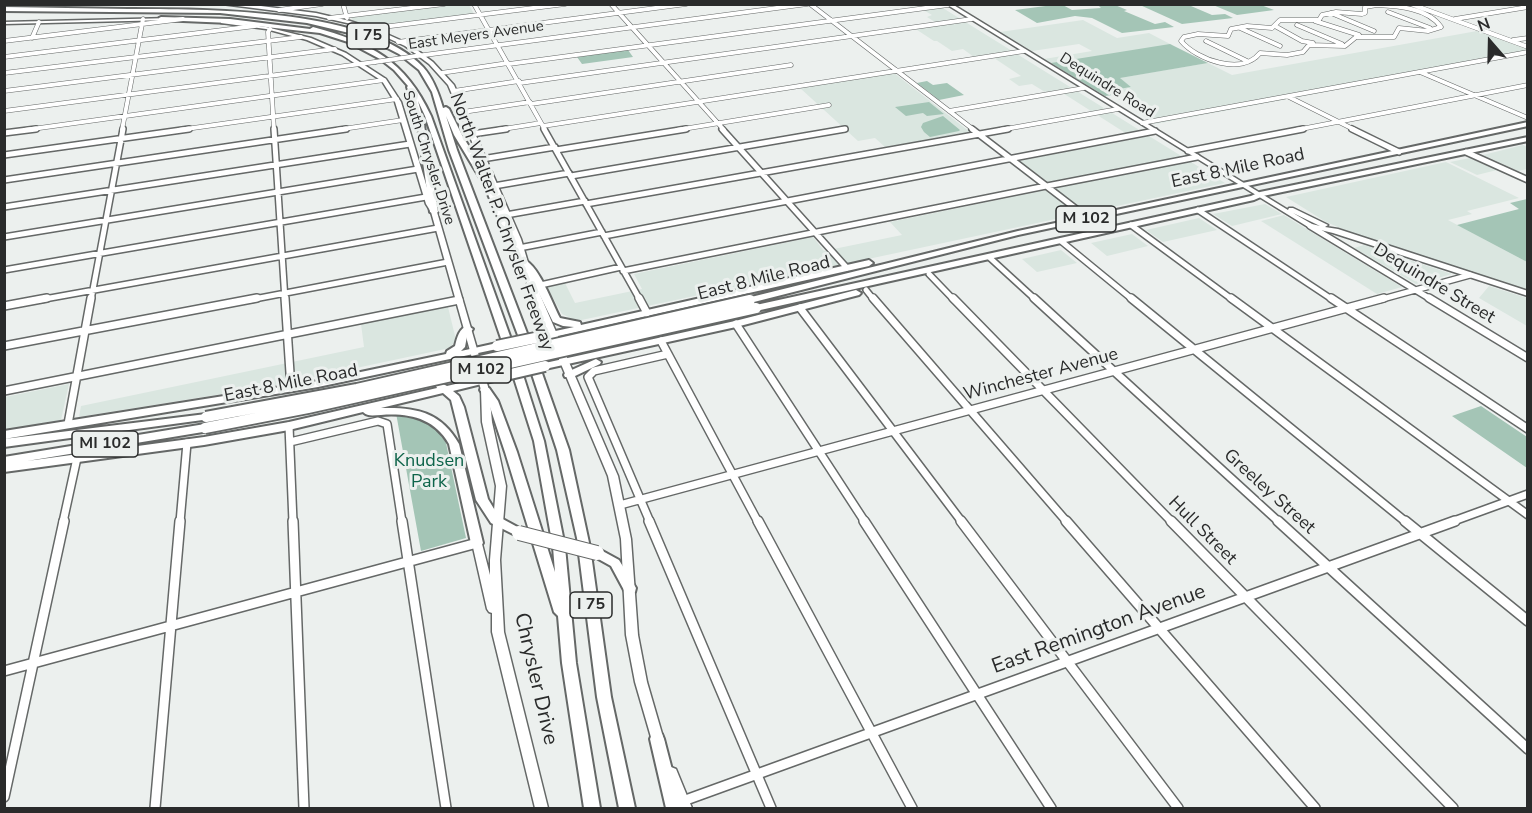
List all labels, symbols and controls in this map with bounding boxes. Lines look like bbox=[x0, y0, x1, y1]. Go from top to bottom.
north arrow bbox=[1460, 12, 1520, 72]
text: N bbox=[1474, 13, 1493, 37]
street label: East Meyers Avenue bbox=[407, 18, 545, 54]
road number: I 75 bbox=[347, 23, 389, 49]
street label: Dequindre Road bbox=[1056, 49, 1158, 123]
street label: South Chrysler Drive bbox=[398, 89, 458, 227]
street label: North Walter P. Chrysler Freeway bbox=[444, 90, 558, 354]
street label: East 8 Mile Road bbox=[1169, 144, 1307, 194]
road number: M 102 bbox=[1056, 206, 1116, 232]
street label: Dequindre Street bbox=[1369, 239, 1499, 329]
street label: East 8 Mile Road bbox=[696, 252, 832, 306]
street label: Winchester Avenue bbox=[961, 344, 1121, 406]
road number: M 102 bbox=[451, 357, 511, 383]
street label: East 8 Mile Road bbox=[222, 360, 360, 408]
road number: MI 102 bbox=[72, 431, 138, 457]
street label: Greeley Street bbox=[1219, 445, 1319, 539]
park label: Knudsen Park bbox=[394, 451, 464, 494]
street label: Hull Street bbox=[1163, 492, 1241, 570]
street label: East Remington Avenue bbox=[989, 580, 1209, 680]
road number: I 75 bbox=[570, 592, 612, 618]
street label: Chrysler Drive bbox=[508, 610, 562, 748]

